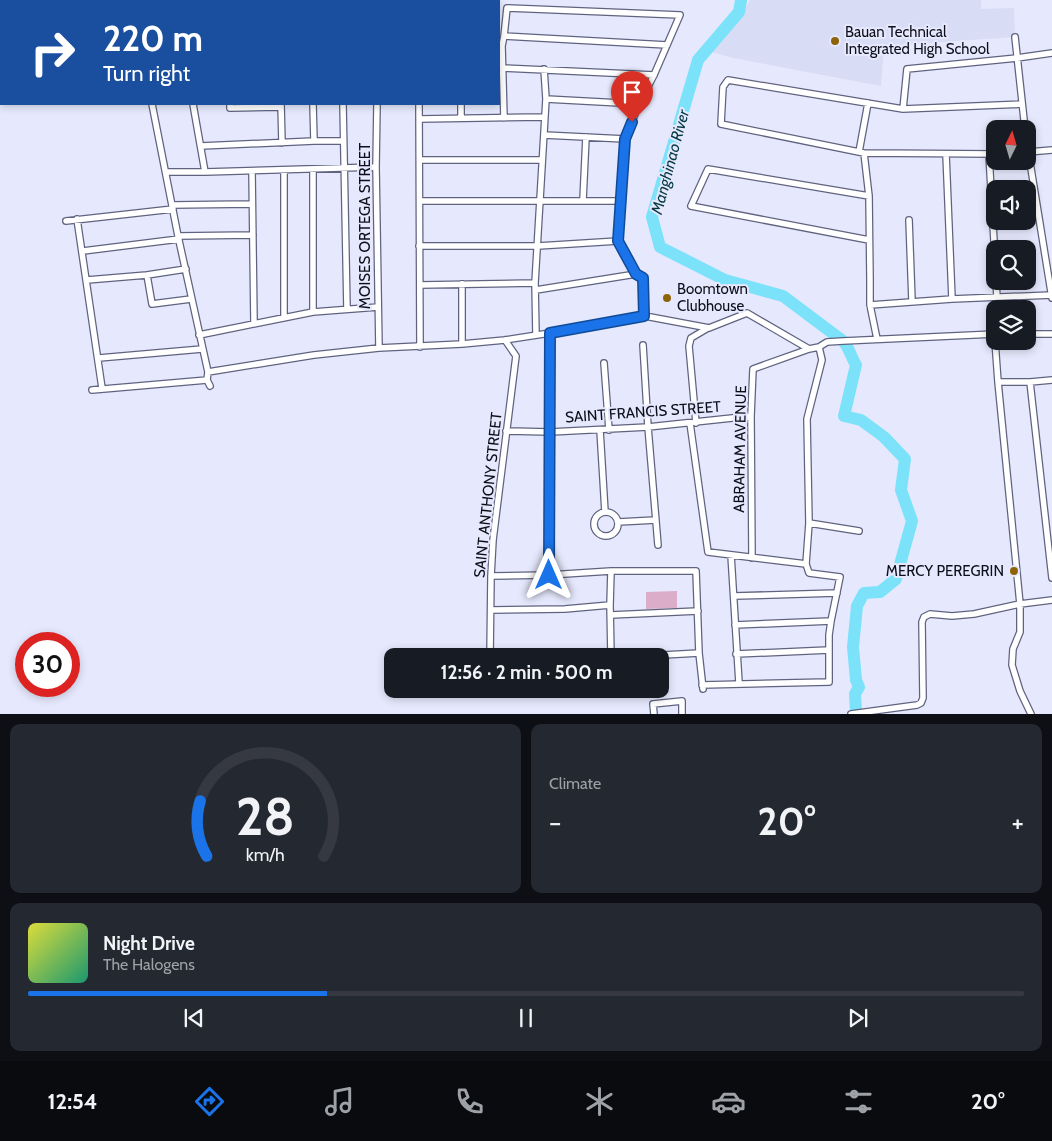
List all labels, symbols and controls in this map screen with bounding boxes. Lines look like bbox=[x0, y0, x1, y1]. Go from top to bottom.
text: 220 m bbox=[103, 17, 203, 60]
icon: right bbox=[20, 20, 85, 85]
place label: Bauan Technical Integrated High School bbox=[845, 23, 990, 58]
marker: Bauan Technical Integrated High School bbox=[829, 35, 841, 47]
text: Turn right bbox=[103, 60, 190, 87]
pin bbox=[611, 71, 653, 122]
icon: arrive bbox=[618, 78, 646, 106]
water label: Manghinao River bbox=[647, 107, 693, 217]
north arrow bbox=[986, 120, 1036, 170]
map controls bbox=[986, 120, 1036, 350]
street label: MOISES ORTEGA STREET bbox=[356, 143, 374, 309]
button: sound bbox=[986, 180, 1036, 230]
button: search bbox=[986, 240, 1036, 290]
place label: Boomtown Clubhouse bbox=[677, 280, 748, 315]
marker: Boomtown Clubhouse bbox=[661, 292, 673, 304]
button: layers bbox=[986, 300, 1036, 350]
street label: ABRAHAM AVENUE bbox=[730, 385, 750, 513]
street label: SAINT FRANCIS STREET bbox=[565, 398, 721, 426]
street label: SAINT ANTHONY STREET bbox=[470, 411, 506, 579]
position arrow bbox=[522, 548, 574, 600]
place label: MERCY PEREGRIN bbox=[886, 562, 1004, 580]
marker: MERCY PEREGRIN bbox=[1008, 565, 1020, 577]
speed limit sign: 30 bbox=[15, 632, 80, 697]
text: 12:56 · 2 min · 500 m bbox=[441, 661, 612, 684]
text: Climate bbox=[549, 774, 601, 793]
text: 28 bbox=[236, 785, 295, 848]
text: 20° bbox=[758, 798, 815, 845]
text: − bbox=[549, 805, 561, 839]
text: + bbox=[1012, 805, 1024, 839]
text: km/h bbox=[246, 844, 285, 865]
text: Night Drive bbox=[103, 932, 195, 955]
text: The Halogens bbox=[103, 955, 195, 974]
icon: previous bbox=[180, 1004, 208, 1032]
icon: pause bbox=[512, 1004, 540, 1032]
icon: next bbox=[844, 1004, 872, 1032]
icon: directions bbox=[192, 1084, 227, 1119]
icon: music bbox=[322, 1084, 357, 1119]
icon: phone bbox=[452, 1084, 487, 1119]
icon: climate bbox=[582, 1084, 617, 1119]
icon: car bbox=[711, 1084, 746, 1119]
icon: filters bbox=[841, 1084, 876, 1119]
text: 12:54 bbox=[47, 1088, 98, 1115]
text: 20° bbox=[971, 1088, 1005, 1115]

